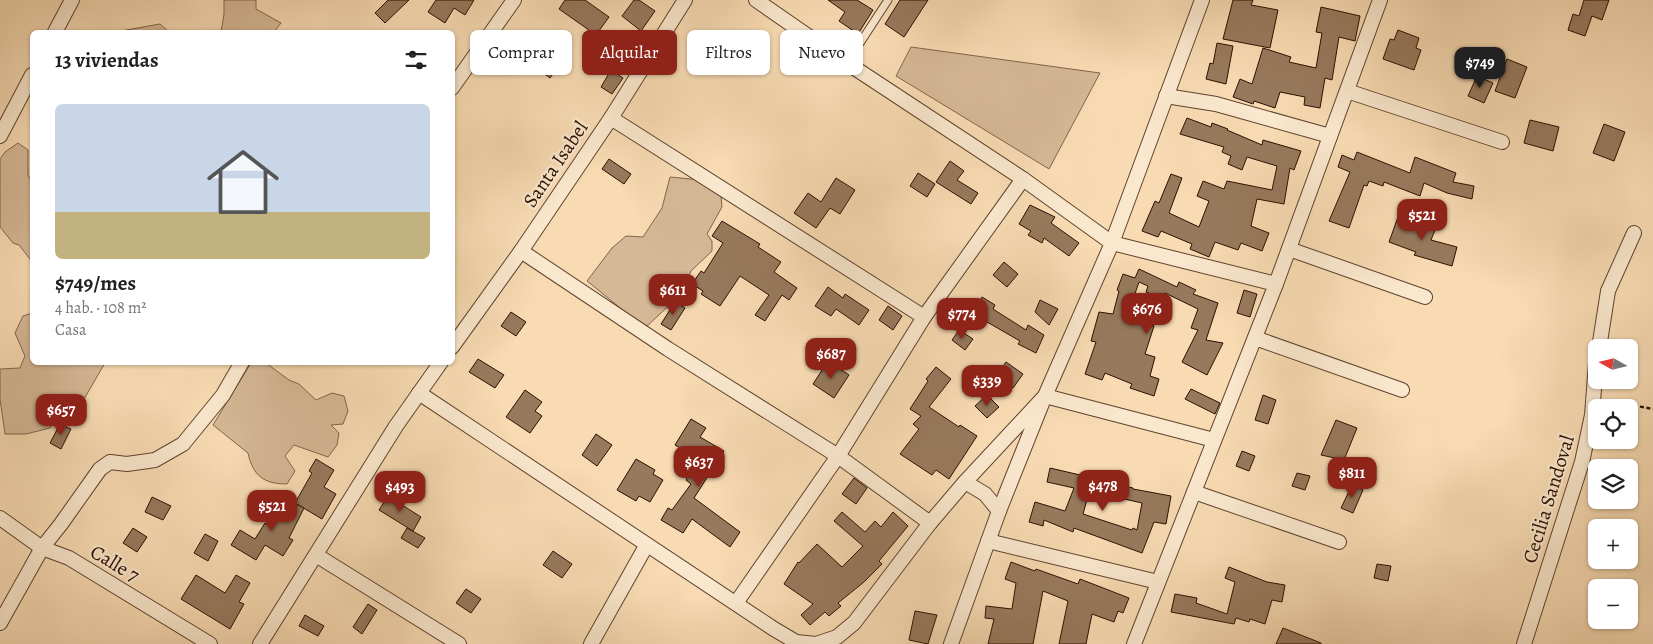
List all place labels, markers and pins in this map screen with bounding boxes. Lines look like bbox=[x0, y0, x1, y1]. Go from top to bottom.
pin: $749 bbox=[1450, 46, 1510, 89]
pin: $521 bbox=[1392, 198, 1452, 241]
pin: $611 bbox=[643, 274, 703, 316]
pin: $676 bbox=[1117, 292, 1177, 335]
pin: $774 bbox=[932, 298, 992, 340]
pin: $687 bbox=[801, 338, 861, 380]
pin: $339 bbox=[957, 364, 1017, 407]
pin: $657 bbox=[31, 394, 91, 436]
pin: $637 bbox=[669, 446, 729, 488]
pin: $811 bbox=[1322, 456, 1382, 499]
pin: $493 bbox=[370, 470, 430, 513]
pin: $478 bbox=[1073, 470, 1133, 512]
pin: $521 bbox=[242, 490, 302, 532]

